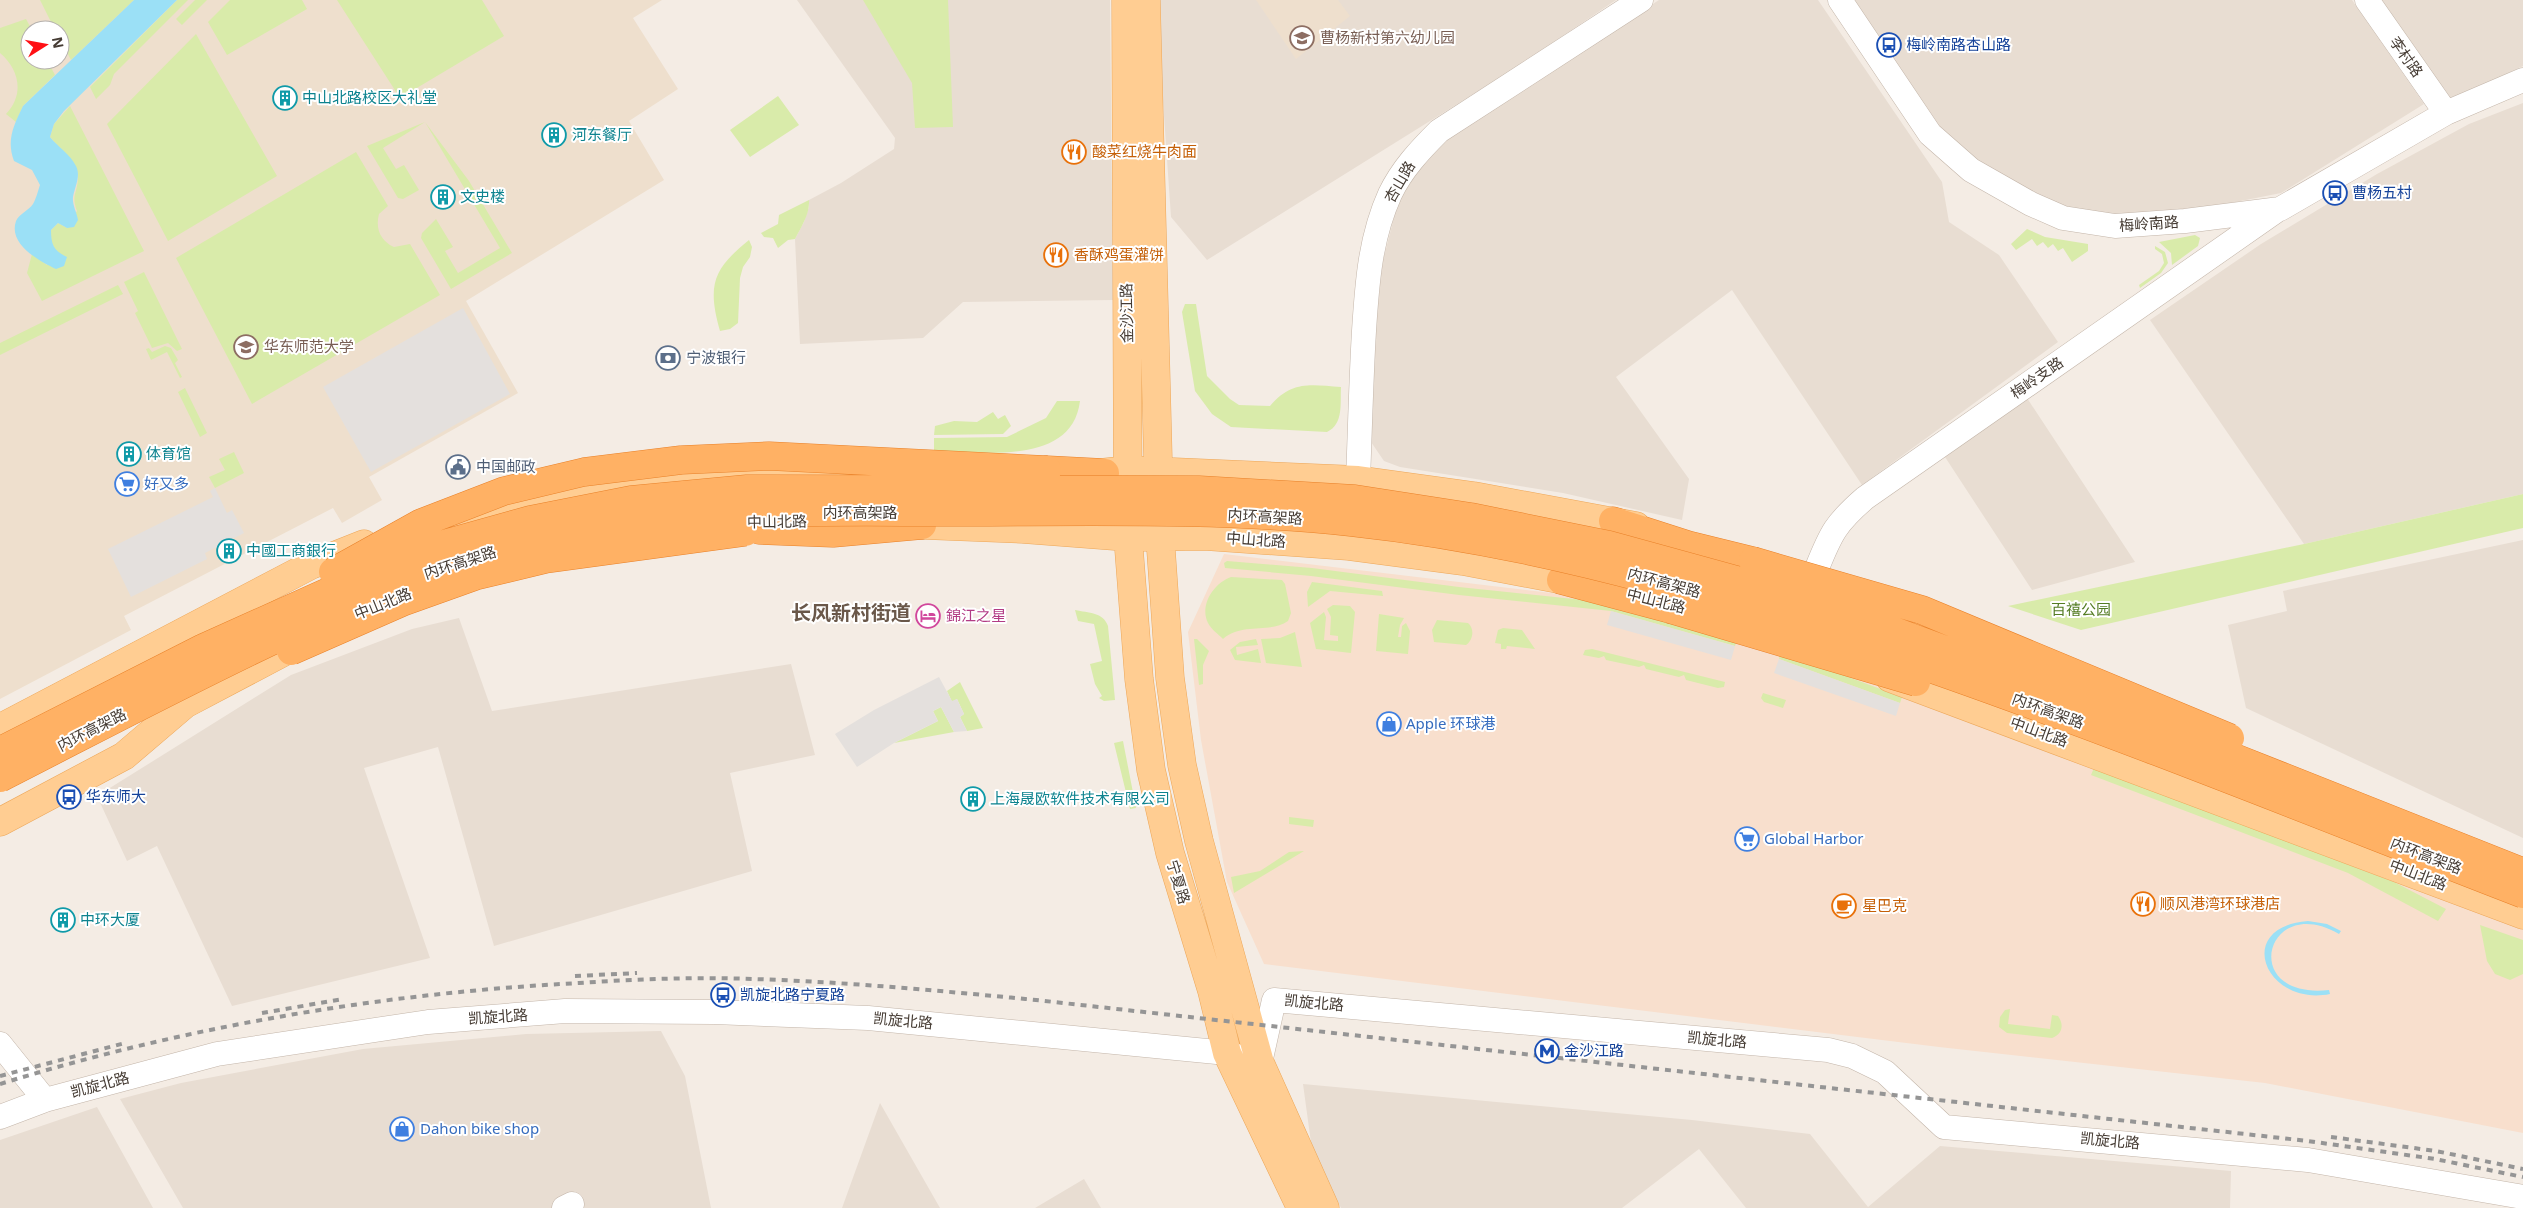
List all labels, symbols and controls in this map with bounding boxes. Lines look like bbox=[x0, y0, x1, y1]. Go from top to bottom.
north arrow bbox=[20, 20, 70, 70]
school or university icon: 曹杨新村第六幼儿园 bbox=[1289, 25, 1315, 51]
place label: 曹杨新村第六幼儿园 bbox=[1320, 27, 1455, 47]
bus stop icon: 梅岭南路杏山路 bbox=[1876, 32, 1902, 58]
street label: 李村路 bbox=[2386, 32, 2428, 81]
place label: 梅岭南路杏山路 bbox=[1906, 34, 2011, 54]
text: N bbox=[48, 35, 69, 50]
building icon: 中山北路校区大礼堂 bbox=[272, 85, 298, 111]
place label: 中山北路校区大礼堂 bbox=[302, 87, 437, 107]
building icon: 河东餐厅 bbox=[541, 122, 567, 148]
place label: 河东餐厅 bbox=[572, 124, 632, 144]
restaurant icon: 酸菜红烧牛肉面 bbox=[1061, 139, 1087, 165]
place label: 酸菜红烧牛肉面 bbox=[1092, 141, 1197, 161]
street label: 杏山路 bbox=[1379, 157, 1419, 206]
bus stop icon: 曹杨五村 bbox=[2322, 180, 2348, 206]
place label: 曹杨五村 bbox=[2352, 182, 2412, 202]
building icon: 文史楼 bbox=[430, 184, 456, 210]
place label: 文史楼 bbox=[460, 186, 505, 206]
street label: 梅岭南路 bbox=[2118, 211, 2180, 235]
restaurant icon: 香酥鸡蛋灌饼 bbox=[1043, 242, 1069, 268]
place label: 香酥鸡蛋灌饼 bbox=[1074, 244, 1164, 264]
street label: 金沙江路 bbox=[1115, 283, 1137, 343]
school or university icon: 华东师范大学 bbox=[233, 334, 259, 360]
place label: 华东师范大学 bbox=[264, 336, 354, 356]
bank icon: 宁波银行 bbox=[655, 345, 681, 371]
place label: 宁波银行 bbox=[686, 347, 746, 367]
street label: 梅岭支路 bbox=[2006, 352, 2067, 403]
building icon: 体育馆 bbox=[116, 441, 142, 467]
place label: 体育馆 bbox=[146, 443, 191, 463]
public building icon: 中国邮政 bbox=[445, 454, 471, 480]
place label: 中国邮政 bbox=[476, 456, 536, 476]
supermarket icon: 好又多 bbox=[114, 471, 140, 497]
place label: 好又多 bbox=[144, 473, 189, 493]
street label: 内环高架路 bbox=[822, 502, 898, 522]
street label: 内环高架路 bbox=[1227, 504, 1303, 528]
street label: 中山北路 bbox=[747, 510, 807, 532]
street label: 中山北路 bbox=[1225, 527, 1287, 551]
building icon: 中國工商銀行 bbox=[216, 538, 242, 564]
place label: 中國工商銀行 bbox=[246, 540, 336, 560]
street label: 内环高架路 bbox=[421, 541, 498, 583]
street label: 内环高架路 bbox=[1625, 563, 1703, 601]
street label: 中山北路 bbox=[351, 583, 414, 624]
street label: 中山北路 bbox=[1625, 583, 1688, 617]
district label: 长风新村街道 bbox=[791, 599, 911, 626]
park label: 百禧公园 bbox=[2051, 599, 2111, 619]
hotel icon: 錦江之星 bbox=[915, 603, 941, 629]
place label: 錦江之星 bbox=[946, 605, 1006, 625]
street label: 内环高架路 bbox=[2010, 688, 2087, 732]
street label: 内环高架路 bbox=[54, 703, 130, 755]
shop icon: Apple 环球港 bbox=[1376, 711, 1402, 737]
street label: 中山北路 bbox=[2008, 711, 2071, 751]
place label: Apple 环球港 bbox=[1406, 713, 1495, 733]
bus stop icon: 华东师大 bbox=[56, 784, 82, 810]
place label: 华东师大 bbox=[86, 786, 146, 806]
building icon: 上海晟欧软件技术有限公司 bbox=[960, 786, 986, 812]
place label: 上海晟欧软件技术有限公司 bbox=[990, 788, 1170, 808]
supermarket icon: Global Harbor bbox=[1734, 826, 1760, 852]
place label: Global Harbor bbox=[1764, 828, 1864, 848]
street label: 内环高架路 bbox=[2388, 832, 2465, 878]
street label: 中山北路 bbox=[2387, 854, 2450, 894]
street label: 宁夏路 bbox=[1163, 857, 1195, 906]
restaurant icon: 顺风港湾环球港店 bbox=[2130, 891, 2156, 917]
cafe icon: 星巴克 bbox=[1831, 893, 1857, 919]
place label: 顺风港湾环球港店 bbox=[2160, 893, 2280, 913]
place label: 星巴克 bbox=[1862, 895, 1907, 915]
building icon: 中环大厦 bbox=[50, 907, 76, 933]
place label: 中环大厦 bbox=[80, 909, 140, 929]
bus stop icon: 凯旋北路宁夏路 bbox=[710, 982, 736, 1008]
place label: 凯旋北路宁夏路 bbox=[740, 984, 845, 1004]
street label: 凯旋北路 bbox=[1283, 989, 1345, 1015]
street label: 凯旋北路 bbox=[467, 1004, 529, 1028]
street label: 凯旋北路 bbox=[872, 1007, 934, 1033]
street label: 凯旋北路 bbox=[1686, 1026, 1748, 1052]
metro station icon: 金沙江路 bbox=[1534, 1038, 1560, 1064]
place label: 金沙江路 bbox=[1564, 1040, 1624, 1060]
street label: 凯旋北路 bbox=[68, 1067, 131, 1101]
shop icon: Dahon bike shop bbox=[389, 1116, 415, 1142]
place label: Dahon bike shop bbox=[420, 1118, 539, 1138]
street label: 凯旋北路 bbox=[2079, 1127, 2141, 1153]

